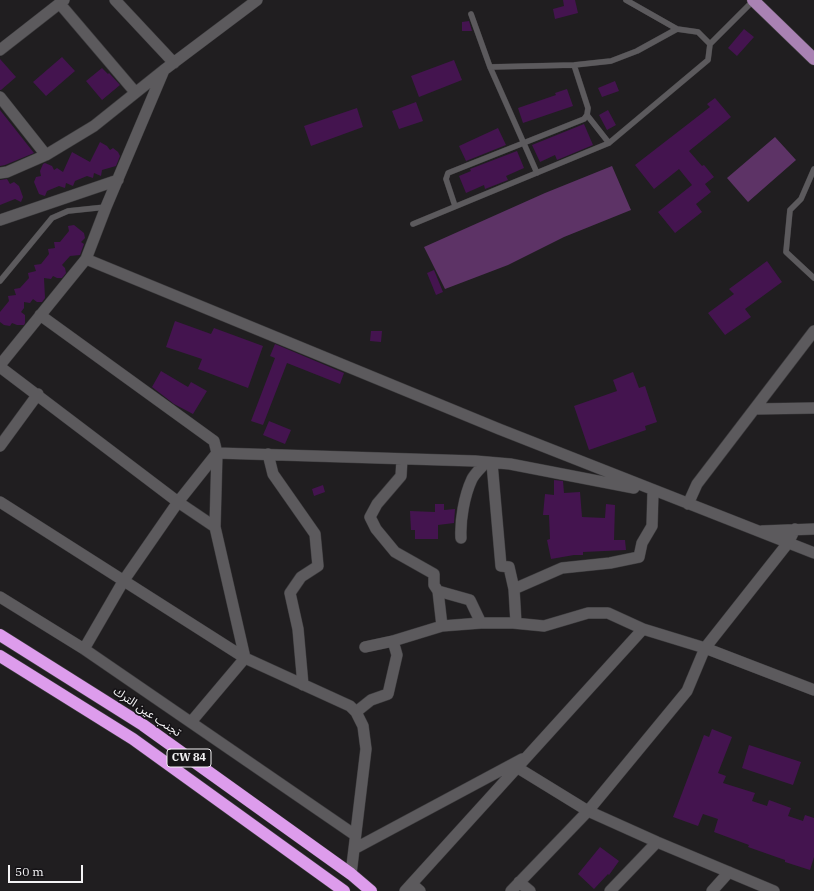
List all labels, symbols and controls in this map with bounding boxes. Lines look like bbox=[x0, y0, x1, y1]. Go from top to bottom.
street label: تجنب عين الترك bbox=[110, 684, 184, 740]
road number: CW 84 bbox=[167, 749, 211, 767]
scale bar bbox=[10, 857, 85, 883]
text: 50 m bbox=[15, 864, 44, 879]

